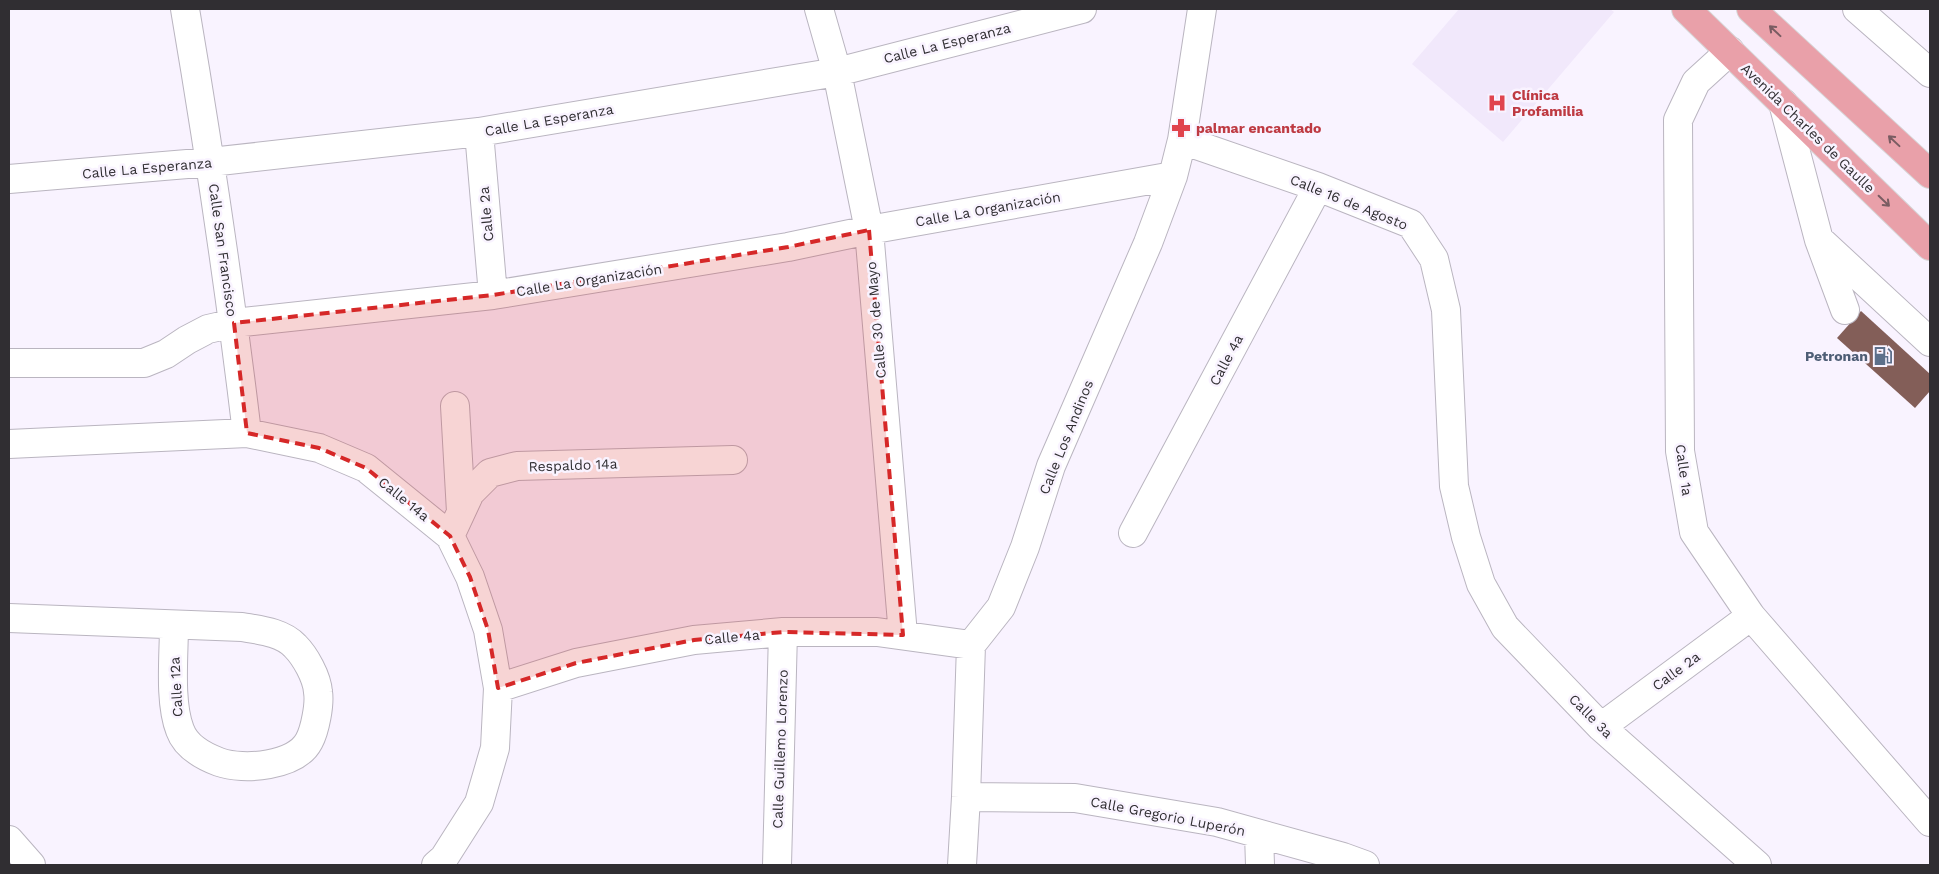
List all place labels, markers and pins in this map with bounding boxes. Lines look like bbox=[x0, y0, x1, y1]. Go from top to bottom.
place label: Clínica Profamilia bbox=[1512, 87, 1584, 119]
hospital icon: Clínica Profamilia bbox=[1486, 92, 1508, 114]
pharmacy icon: palmar encantado bbox=[1170, 117, 1192, 139]
place label: palmar encantado bbox=[1196, 120, 1321, 136]
fuel station icon: Petronan bbox=[1872, 345, 1894, 367]
place label: Petronan bbox=[1805, 348, 1868, 364]

